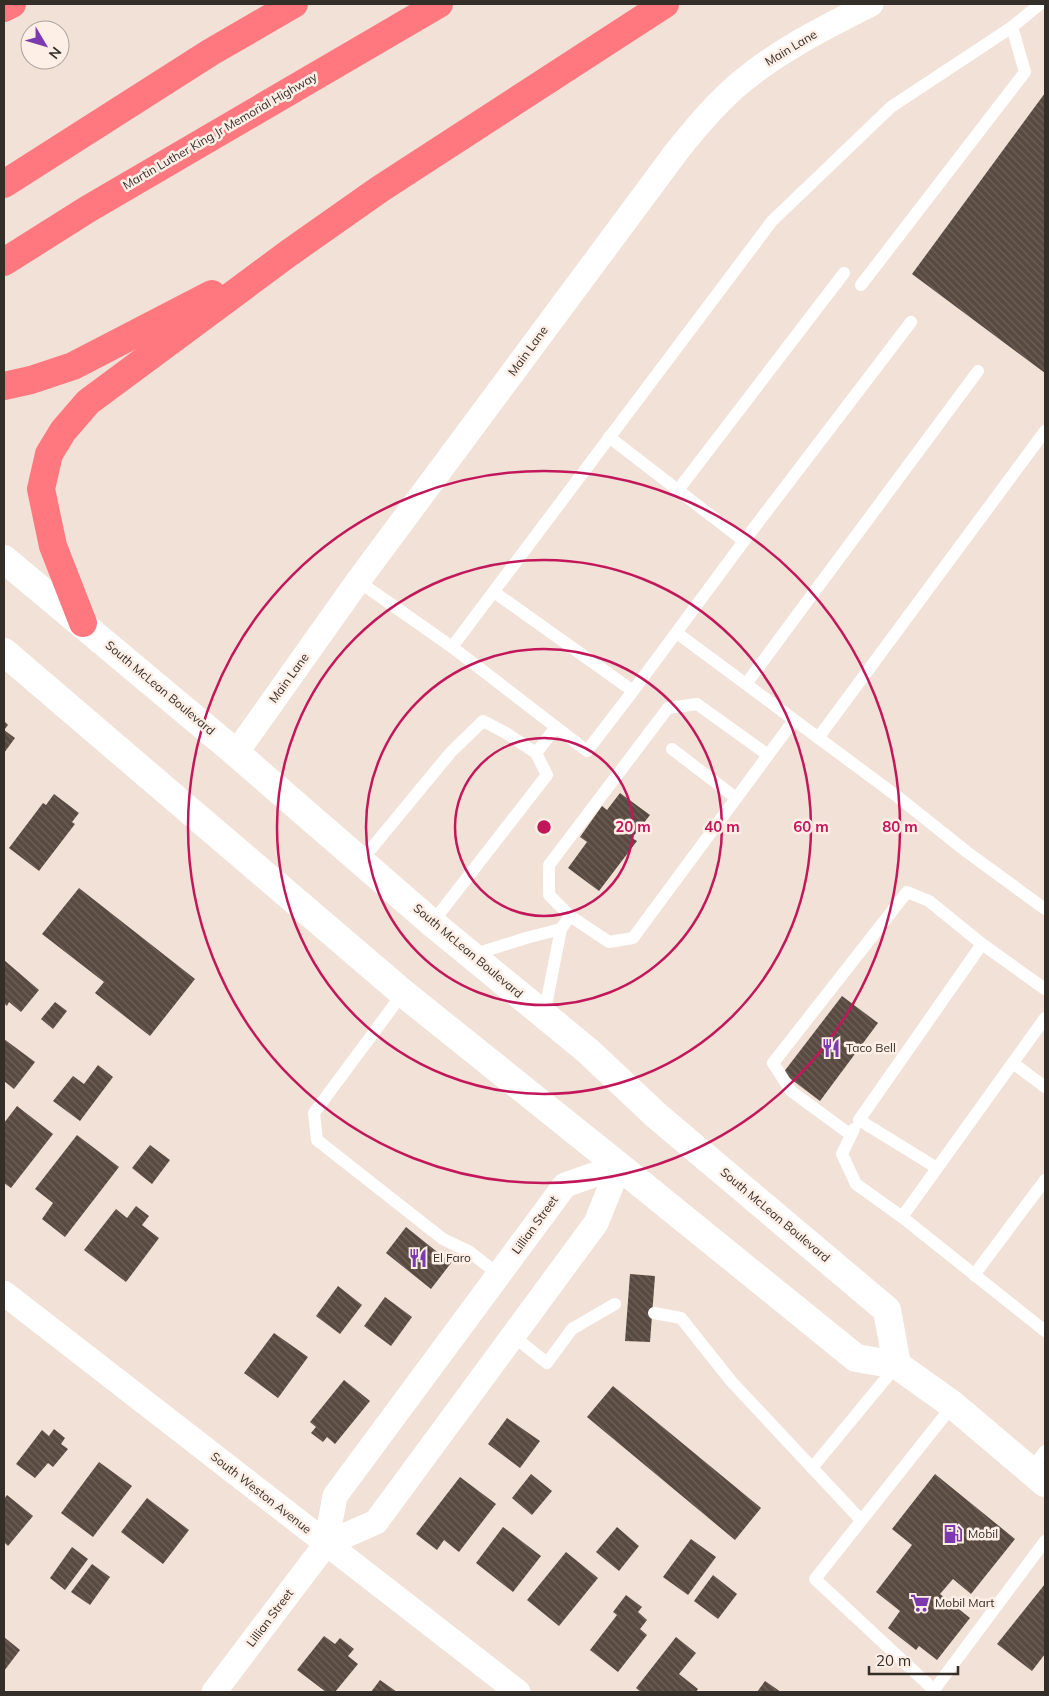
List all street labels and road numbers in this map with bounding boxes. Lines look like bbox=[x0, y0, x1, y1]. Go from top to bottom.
street label: Main Lane bbox=[762, 26, 819, 69]
street label: Martin Luther King Jr Memorial Highway bbox=[120, 68, 320, 193]
street label: Main Lane bbox=[505, 323, 551, 379]
street label: South McLean Boulevard bbox=[102, 637, 218, 738]
street label: Main Lane bbox=[266, 650, 312, 706]
street label: South McLean Boulevard bbox=[410, 900, 526, 1001]
street label: South McLean Boulevard bbox=[717, 1164, 833, 1265]
street label: Lillian Street bbox=[508, 1193, 561, 1257]
street label: South Weston Avenue bbox=[208, 1449, 315, 1537]
street label: Lillian Street bbox=[243, 1586, 296, 1650]

